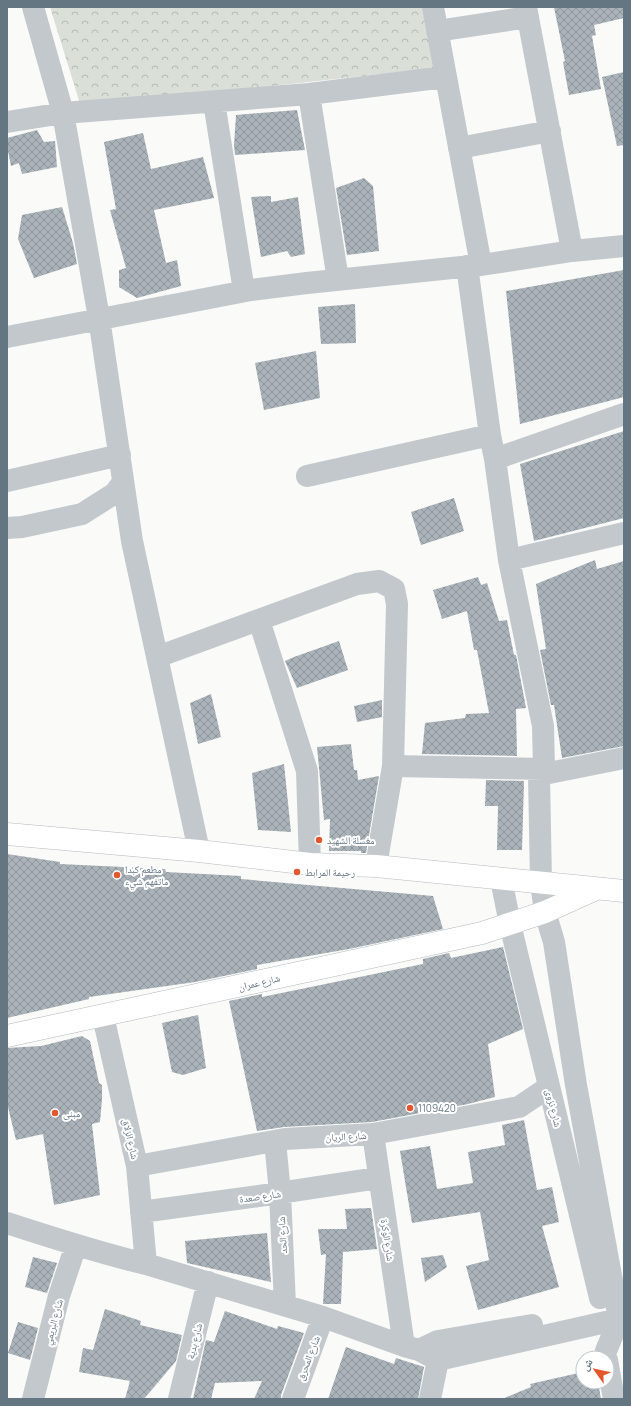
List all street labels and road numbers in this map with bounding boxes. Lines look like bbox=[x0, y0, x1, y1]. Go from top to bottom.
street label: شارع عمران bbox=[237, 970, 282, 994]
street label: شارع نزوى bbox=[543, 1088, 566, 1129]
street label: شارع الزلاق bbox=[120, 1117, 143, 1161]
street label: شارع الريان bbox=[325, 1128, 367, 1144]
street label: شارع صعدة bbox=[238, 1186, 282, 1206]
street label: شارع الحد bbox=[274, 1216, 290, 1254]
street label: شارع الوكرة bbox=[378, 1218, 398, 1262]
street label: شارع البريمي bbox=[40, 1297, 67, 1347]
street label: شارع بدية bbox=[183, 1321, 205, 1360]
street label: شارع المحرق bbox=[293, 1333, 323, 1382]

